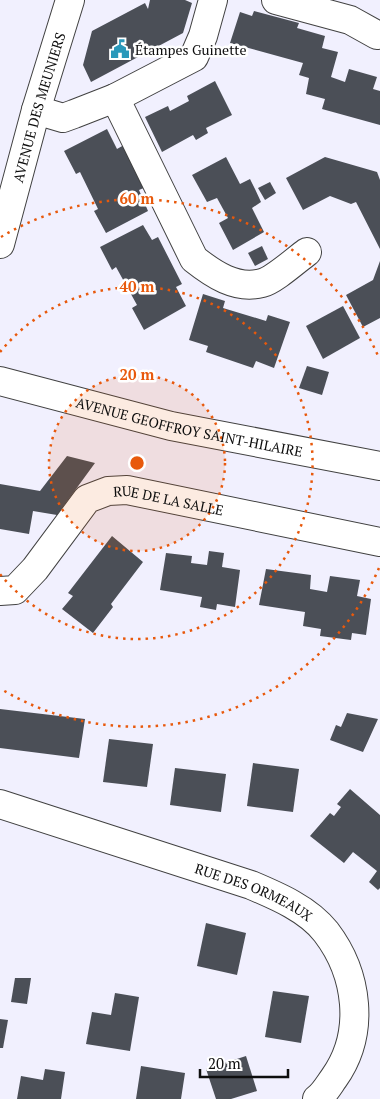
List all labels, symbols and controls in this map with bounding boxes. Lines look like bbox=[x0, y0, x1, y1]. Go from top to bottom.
street label: AVENUE DES MEUNIERS bbox=[7, 30, 69, 184]
public building icon: Étampes Guinette bbox=[109, 38, 131, 60]
place label: Étampes Guinette bbox=[135, 40, 247, 59]
text: 60 m bbox=[120, 188, 155, 208]
text: 40 m bbox=[120, 276, 155, 296]
text: 20 m bbox=[120, 364, 155, 384]
street label: AVENUE GEOFFROY SAINT-HILAIRE bbox=[74, 392, 304, 461]
centre of rings bbox=[128, 454, 146, 472]
street label: RUE DE LA SALLE bbox=[113, 480, 225, 519]
street label: RUE DES ORMEAUX bbox=[193, 858, 318, 925]
scale bar bbox=[200, 1046, 288, 1078]
text: 20 m bbox=[208, 1053, 241, 1073]

